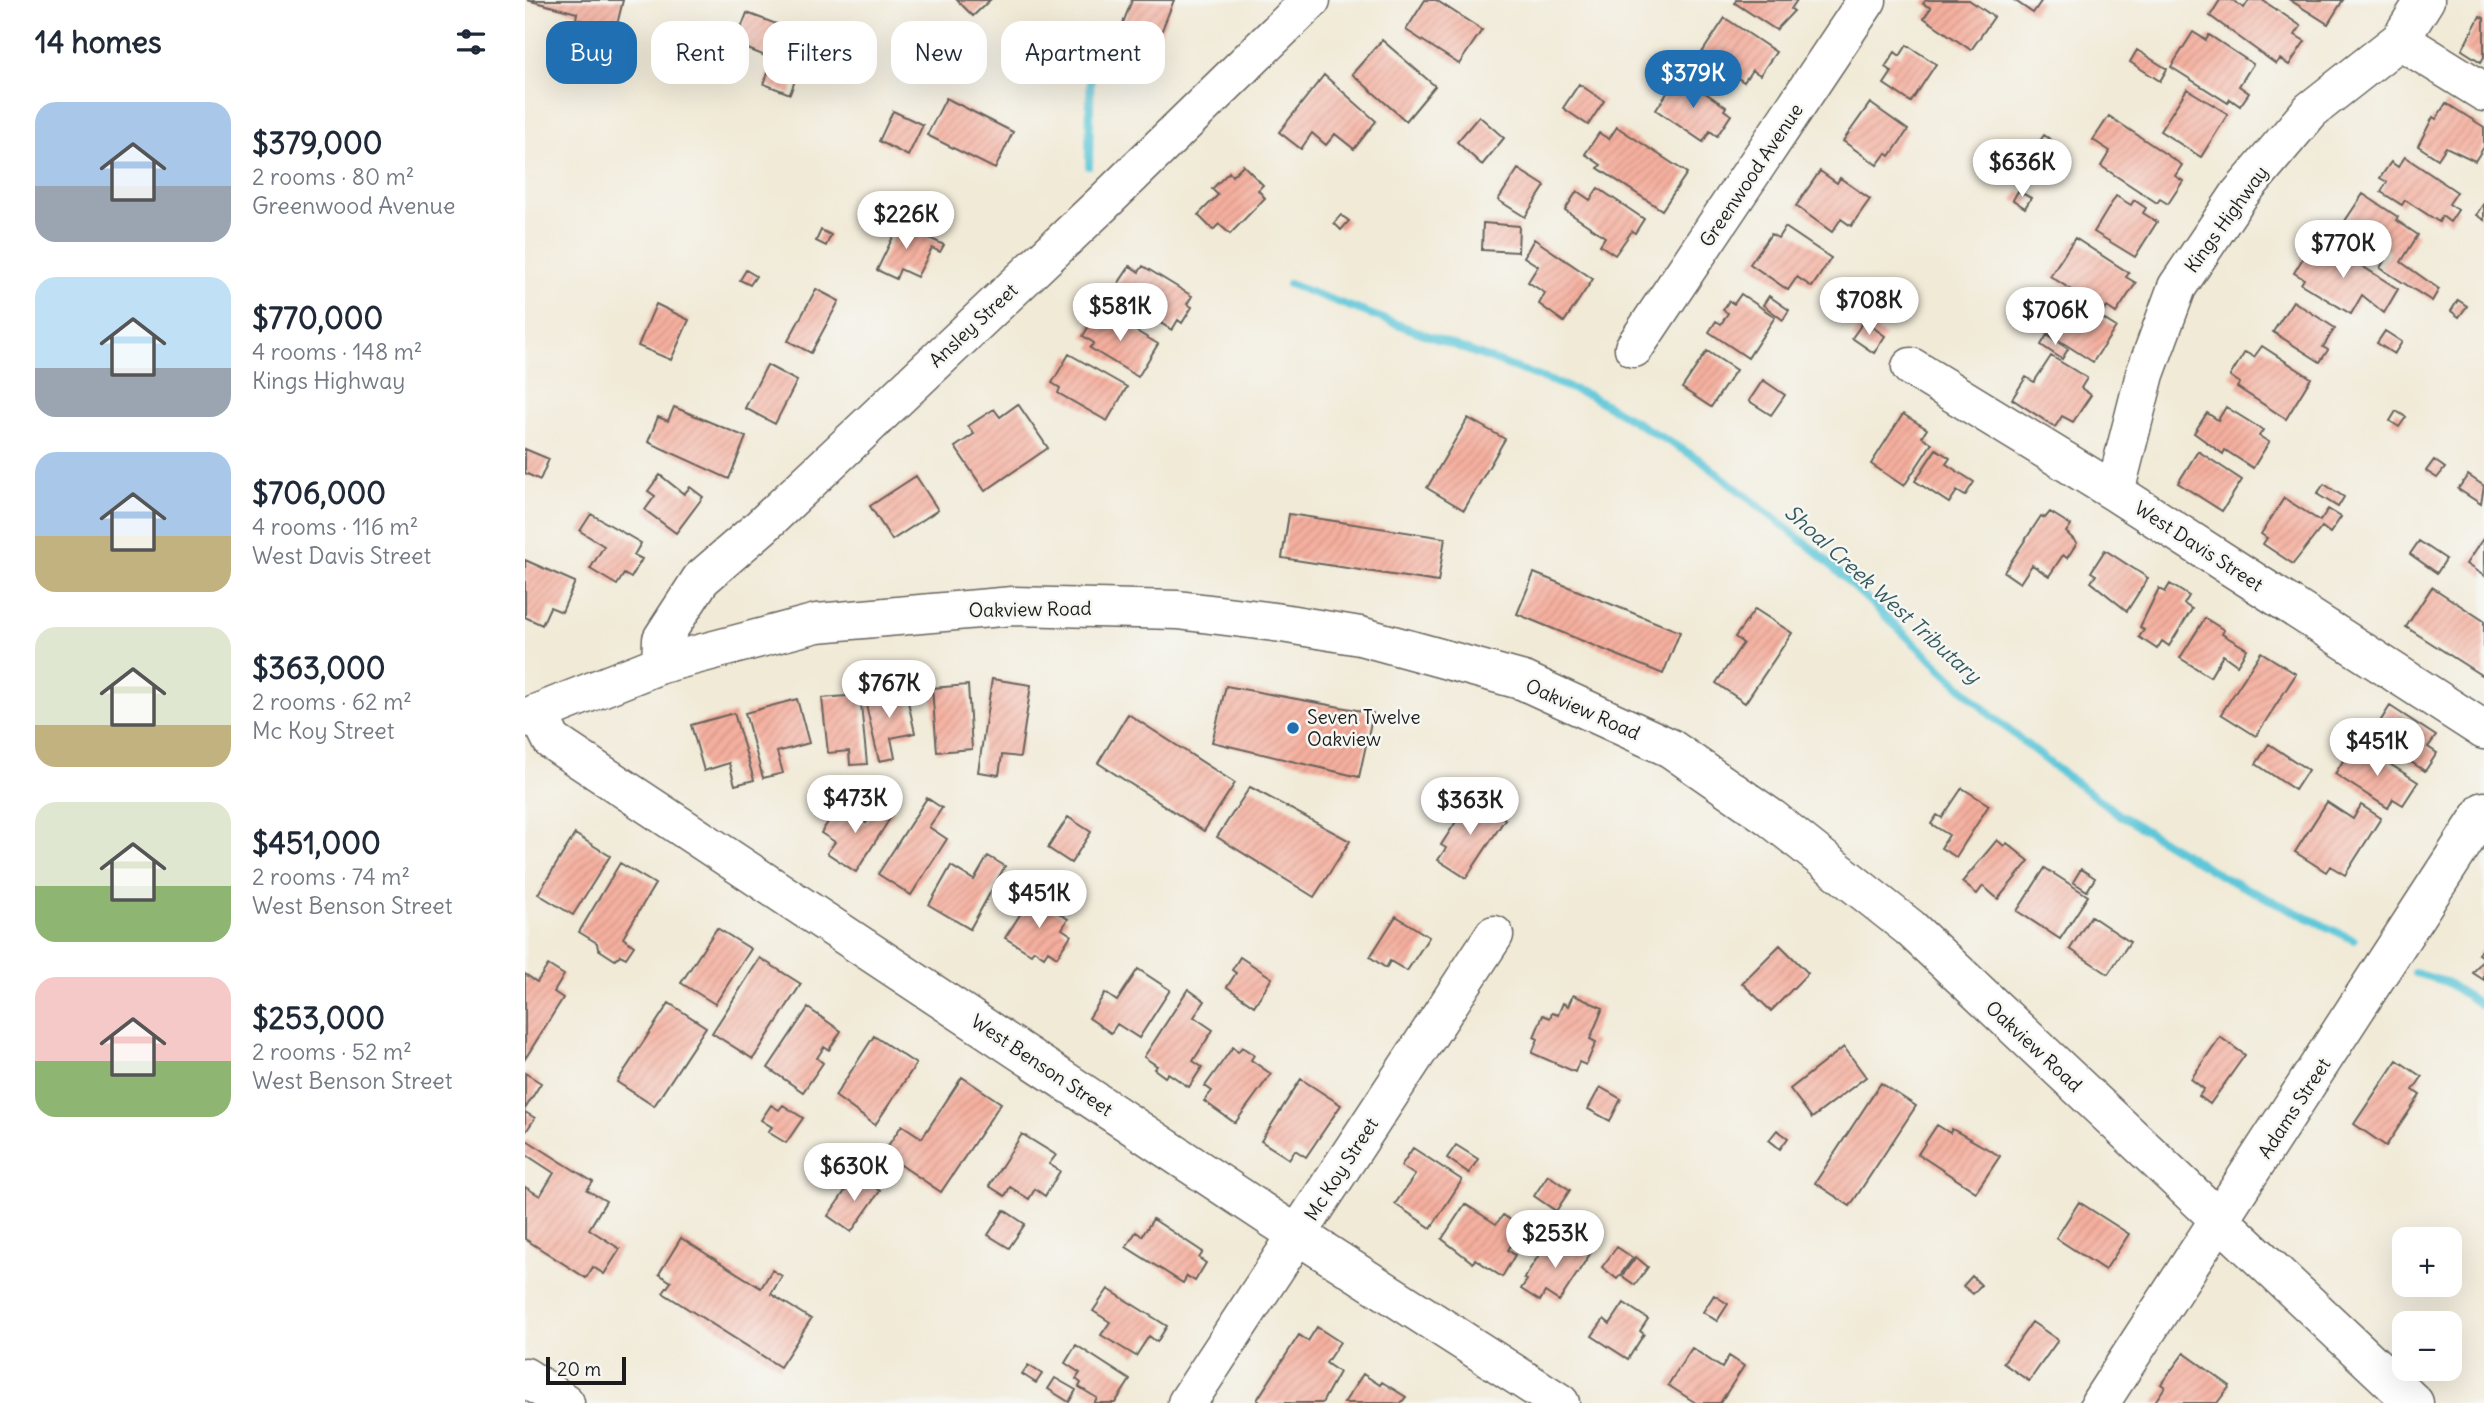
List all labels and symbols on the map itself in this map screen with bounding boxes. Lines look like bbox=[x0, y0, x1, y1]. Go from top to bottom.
pin: $379K bbox=[1644, 50, 1742, 110]
street label: Greenwood Avenue bbox=[1694, 99, 1808, 251]
pin: $636K bbox=[1973, 140, 2071, 199]
street label: Kings Highway bbox=[2179, 161, 2273, 277]
pin: $226K bbox=[857, 191, 955, 251]
pin: $770K bbox=[2294, 220, 2392, 280]
street label: Ansley Street bbox=[924, 278, 1022, 372]
pin: $708K bbox=[1820, 278, 1918, 337]
pin: $581K bbox=[1071, 284, 1169, 343]
pin: $706K bbox=[2006, 288, 2104, 347]
street label: West Davis Street bbox=[2130, 496, 2268, 596]
water label: Shoal Creek West Tributary bbox=[1779, 499, 1988, 691]
street label: Oakview Road bbox=[968, 596, 1092, 622]
pin: $767K bbox=[840, 660, 938, 720]
street label: Oakview Road bbox=[1522, 673, 1644, 745]
place label: Seven Twelve Oakview bbox=[1307, 705, 1420, 751]
pin: $451K bbox=[2328, 718, 2426, 778]
marker: Seven Twelve Oakview bbox=[1285, 720, 1301, 736]
pin: $473K bbox=[806, 776, 904, 835]
pin: $363K bbox=[1421, 778, 1519, 837]
pin: $451K bbox=[990, 870, 1088, 930]
street label: Oakview Road bbox=[1981, 995, 2087, 1097]
street label: West Benson Street bbox=[967, 1009, 1117, 1121]
street label: Adams Street bbox=[2253, 1053, 2335, 1163]
street label: Mc Koy Street bbox=[1299, 1113, 1383, 1225]
pin: $630K bbox=[805, 1144, 903, 1203]
pin: $253K bbox=[1506, 1210, 1604, 1270]
scale bar bbox=[546, 1354, 627, 1386]

